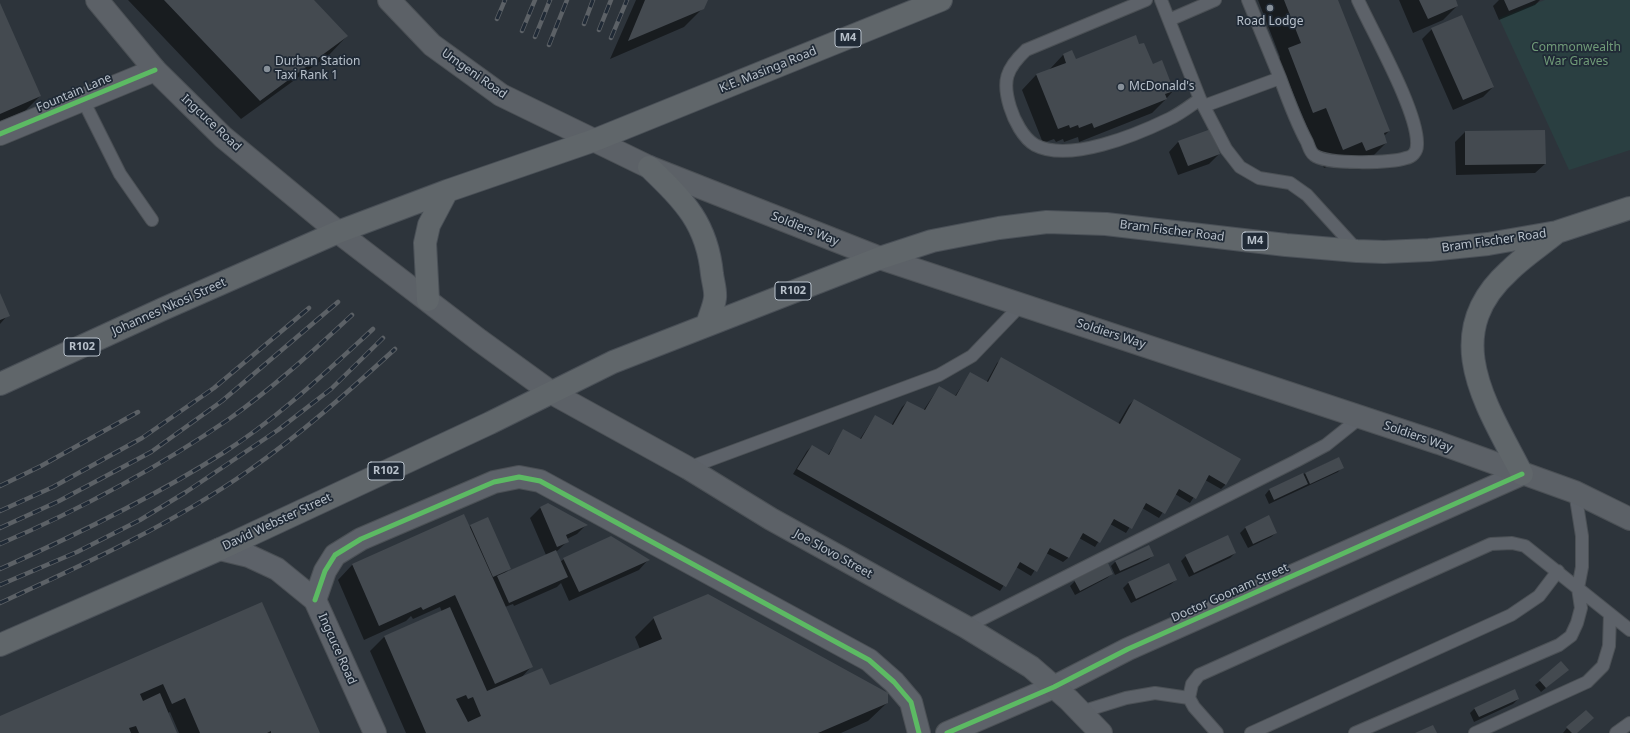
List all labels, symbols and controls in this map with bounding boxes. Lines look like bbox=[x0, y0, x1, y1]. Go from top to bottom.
marker: Road Lodge bbox=[1265, 3, 1275, 13]
place label: Road Lodge bbox=[1236, 15, 1304, 29]
road number: M4 bbox=[835, 29, 861, 47]
park label: Commonwealth War Graves bbox=[1531, 41, 1621, 69]
street label: K.E. Masinga Road bbox=[717, 44, 819, 96]
street label: Umgeni Road bbox=[438, 46, 510, 102]
place label: Durban Station Taxi Rank 1 bbox=[275, 55, 361, 83]
marker: Durban Station Taxi Rank 1 bbox=[262, 64, 272, 74]
street label: Fountain Lane bbox=[34, 71, 114, 115]
place label: McDonald's bbox=[1129, 80, 1194, 94]
marker: McDonald's bbox=[1116, 82, 1126, 92]
street label: Ingcuce Road bbox=[178, 92, 244, 154]
street label: Soldiers Way bbox=[769, 209, 841, 249]
street label: Bram Fischer Road bbox=[1119, 217, 1225, 245]
street label: Bram Fischer Road bbox=[1441, 227, 1547, 255]
road number: M4 bbox=[1242, 232, 1268, 250]
street label: Johannes Nkosi Street bbox=[110, 275, 228, 339]
road number: R102 bbox=[775, 282, 811, 300]
street label: Soldiers Way bbox=[1075, 316, 1147, 352]
road number: R102 bbox=[64, 338, 100, 356]
street label: Soldiers Way bbox=[1382, 419, 1454, 455]
road number: R102 bbox=[368, 462, 404, 480]
street label: David Webster Street bbox=[220, 490, 334, 554]
street label: Joe Slovo Street bbox=[791, 527, 875, 581]
street label: Doctor Goonam Street bbox=[1169, 561, 1291, 625]
street label: Ingcuce Road bbox=[315, 611, 359, 687]

